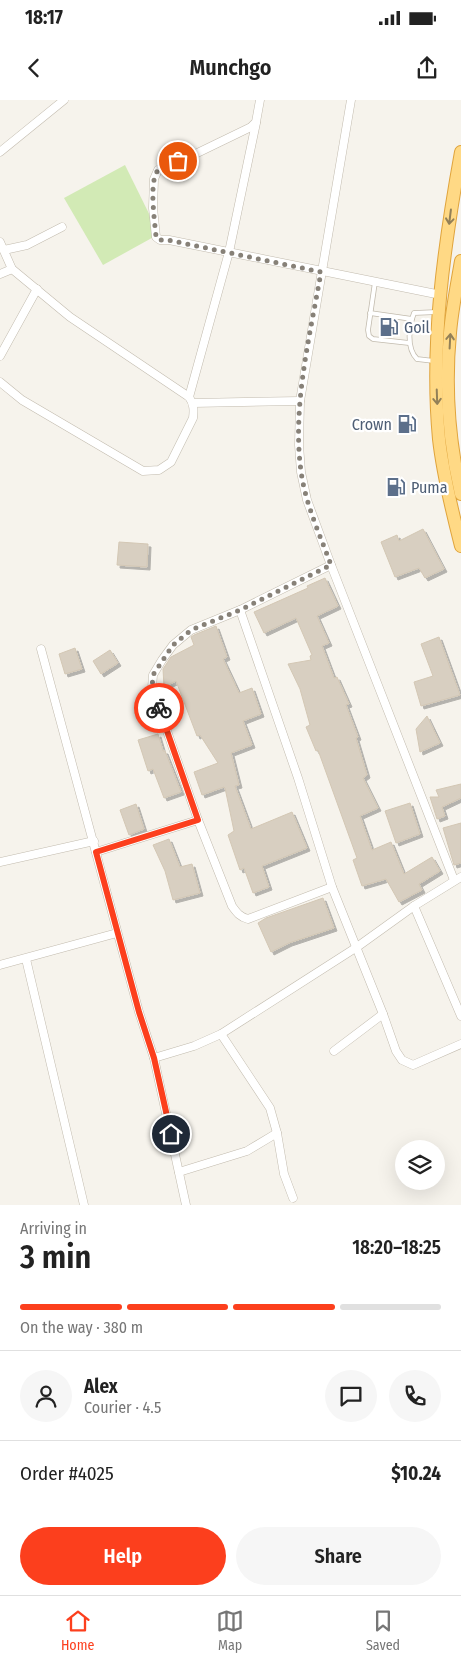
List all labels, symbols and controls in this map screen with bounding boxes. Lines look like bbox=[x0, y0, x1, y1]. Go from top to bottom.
text: 18:17 bbox=[25, 6, 63, 29]
icon: back bbox=[20, 54, 48, 82]
text: Munchgo bbox=[190, 54, 271, 81]
icon: share bbox=[413, 54, 441, 82]
pin bbox=[157, 140, 199, 182]
icon: bag bbox=[164, 147, 192, 175]
one-way arrow bbox=[445, 209, 455, 225]
fuel station icon: Goil bbox=[378, 316, 400, 338]
place label: Goil bbox=[404, 318, 430, 337]
one-way arrow bbox=[445, 334, 454, 350]
one-way arrow bbox=[432, 388, 441, 404]
fuel station icon: Crown bbox=[396, 413, 418, 435]
place label: Crown bbox=[352, 415, 392, 434]
fuel station icon: Puma bbox=[385, 476, 407, 498]
place label: Puma bbox=[411, 478, 448, 497]
courier bbox=[134, 683, 184, 733]
icon: bike bbox=[145, 694, 173, 722]
pin bbox=[150, 1113, 192, 1155]
icon: home bbox=[157, 1120, 185, 1148]
map controls bbox=[395, 1140, 445, 1190]
button: layers bbox=[395, 1140, 445, 1190]
text: Arriving in bbox=[20, 1219, 87, 1238]
text: 18:20–18:25 bbox=[352, 1236, 441, 1259]
text: 3 min bbox=[20, 1238, 91, 1276]
text: On the way · 380 m bbox=[20, 1318, 143, 1337]
button: person bbox=[20, 1370, 72, 1422]
button: chat bbox=[325, 1370, 377, 1422]
button: phone bbox=[389, 1370, 441, 1422]
text: Alex bbox=[84, 1375, 118, 1398]
text: Courier · 4.5 bbox=[84, 1398, 161, 1417]
text: Order #4025 bbox=[20, 1462, 114, 1485]
text: $10.24 bbox=[391, 1462, 441, 1485]
button: Help bbox=[20, 1527, 226, 1585]
button: Share bbox=[236, 1527, 441, 1585]
tab: Home bbox=[61, 1607, 94, 1654]
tab: Map bbox=[216, 1607, 244, 1654]
tab: Saved bbox=[366, 1607, 400, 1654]

